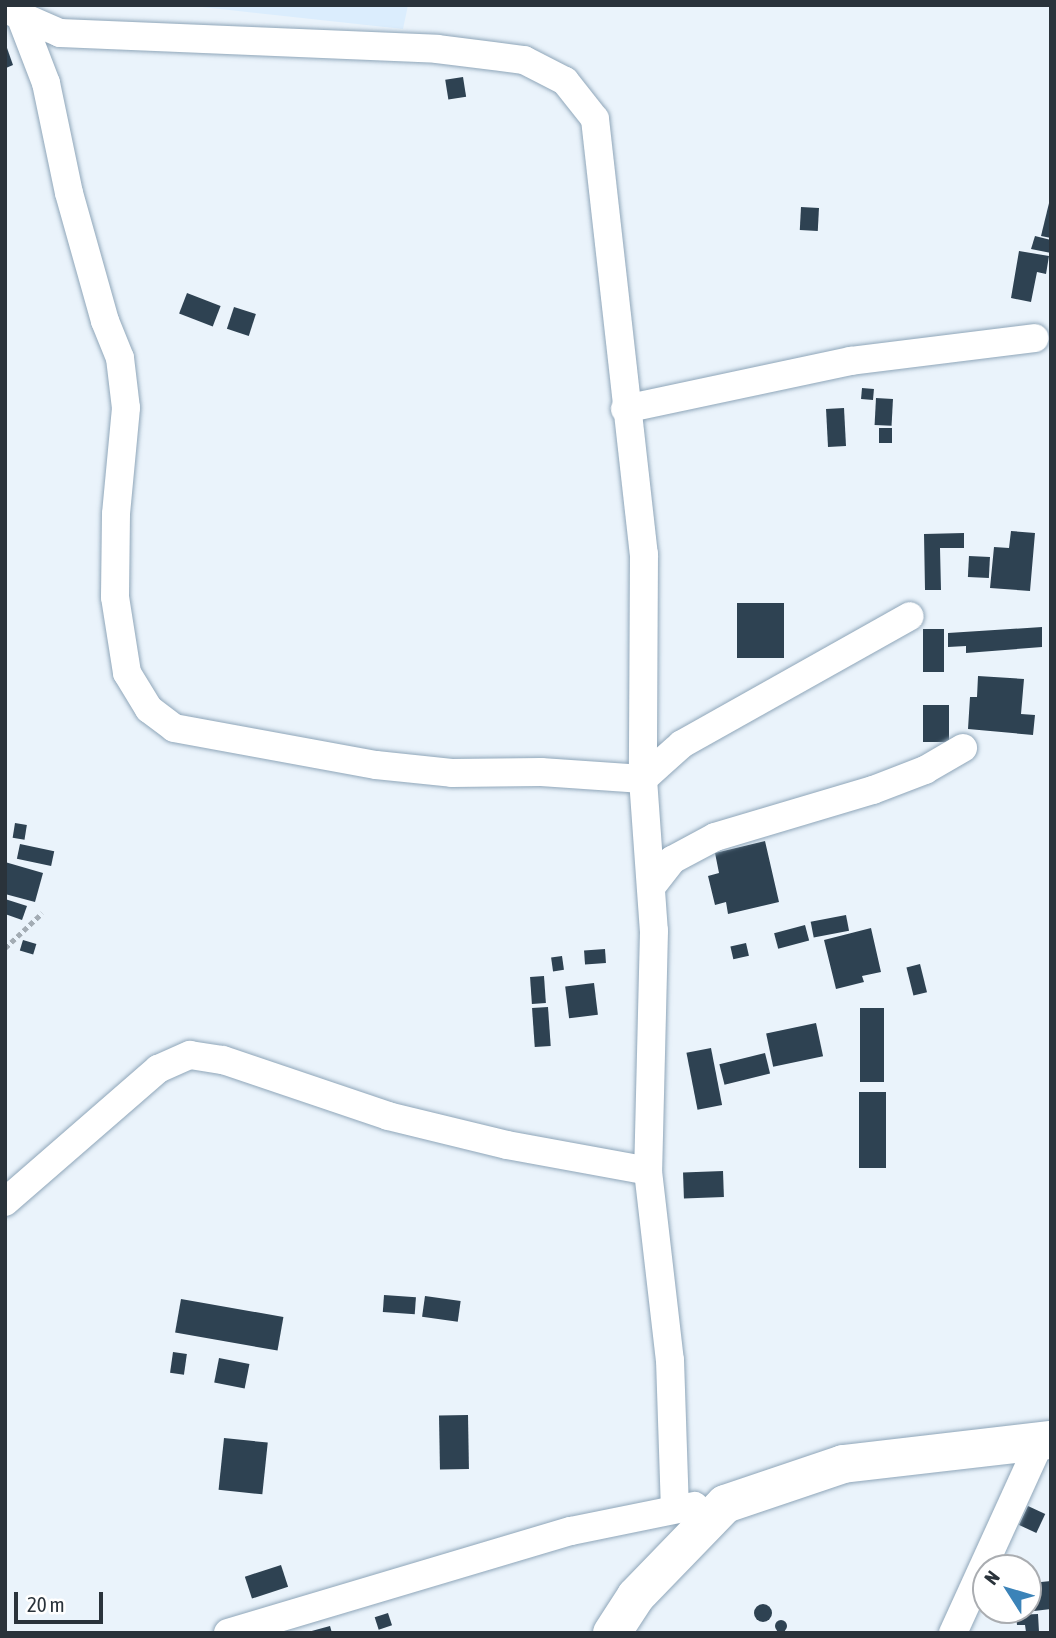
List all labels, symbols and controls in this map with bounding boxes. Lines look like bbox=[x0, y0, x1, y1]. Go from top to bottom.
north arrow bbox=[972, 1554, 1042, 1624]
text: N bbox=[980, 1566, 1004, 1589]
scale bar bbox=[18, 1578, 107, 1622]
text: 20 m bbox=[27, 1592, 65, 1616]

